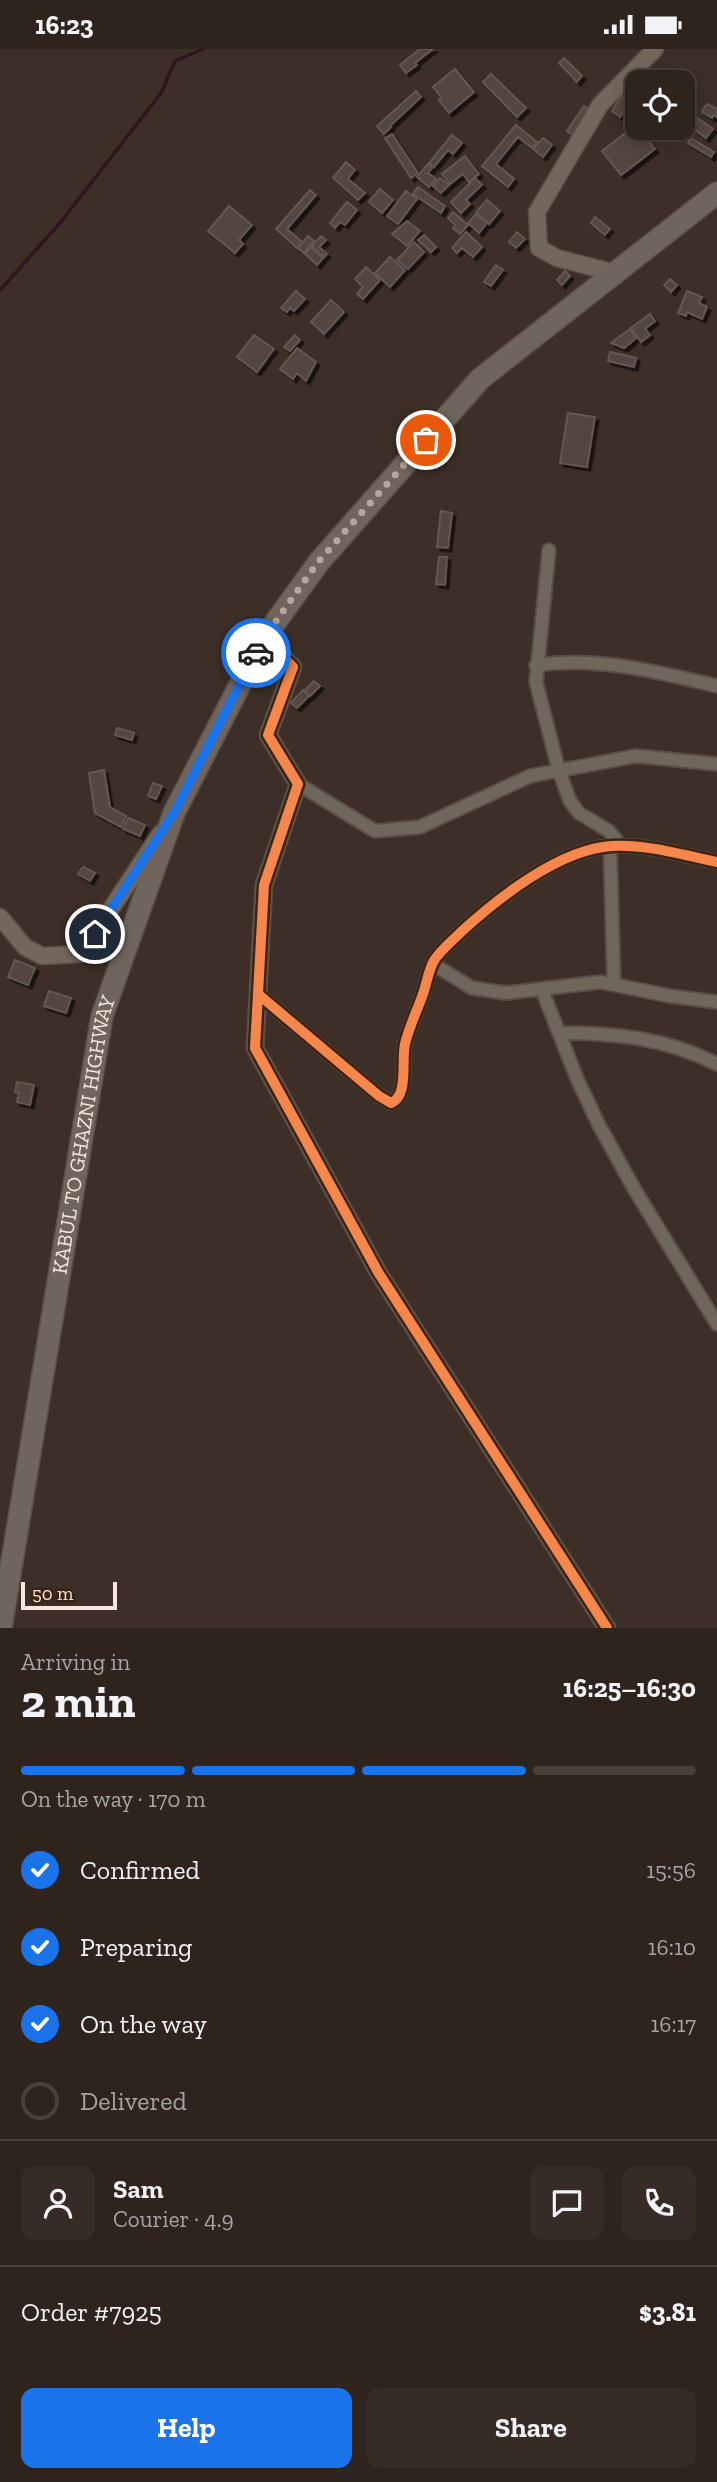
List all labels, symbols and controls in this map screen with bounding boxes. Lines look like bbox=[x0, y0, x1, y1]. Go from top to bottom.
text: 16:23 bbox=[35, 9, 94, 41]
map controls bbox=[625, 70, 695, 140]
button: locate bbox=[625, 70, 695, 140]
pin bbox=[396, 410, 456, 470]
icon: bag bbox=[407, 421, 445, 459]
courier bbox=[221, 618, 291, 688]
icon: car bbox=[237, 634, 275, 672]
pin bbox=[65, 904, 125, 964]
icon: home bbox=[76, 915, 114, 953]
street label: KABUL TO GHAZNI HIGHWAY bbox=[47, 992, 120, 1276]
scale bar bbox=[21, 1579, 117, 1611]
text: 50 m bbox=[32, 1582, 73, 1605]
text: Arriving in bbox=[21, 1648, 130, 1676]
text: 16:25–16:30 bbox=[563, 1672, 696, 1704]
text: 2 min bbox=[21, 1674, 136, 1729]
text: On the way · 170 m bbox=[21, 1785, 206, 1813]
icon: check bbox=[21, 1851, 59, 1889]
text: Confirmed bbox=[80, 1854, 200, 1886]
text: 15:56 bbox=[646, 1856, 696, 1884]
icon: check bbox=[21, 1928, 59, 1966]
text: Preparing bbox=[80, 1931, 192, 1963]
text: 16:10 bbox=[648, 1933, 696, 1961]
icon: check bbox=[21, 2005, 59, 2043]
text: On the way bbox=[80, 2008, 207, 2040]
text: 16:17 bbox=[650, 2010, 696, 2038]
text: Delivered bbox=[80, 2085, 187, 2117]
button: person bbox=[21, 2166, 95, 2240]
button: chat bbox=[530, 2166, 604, 2240]
button: phone bbox=[622, 2166, 696, 2240]
text: Sam bbox=[113, 2173, 163, 2205]
text: Courier · 4.9 bbox=[113, 2205, 234, 2233]
text: Order #7925 bbox=[21, 2296, 162, 2328]
text: $3.81 bbox=[639, 2296, 696, 2328]
button: Help bbox=[21, 2388, 352, 2468]
button: Share bbox=[366, 2388, 696, 2468]

